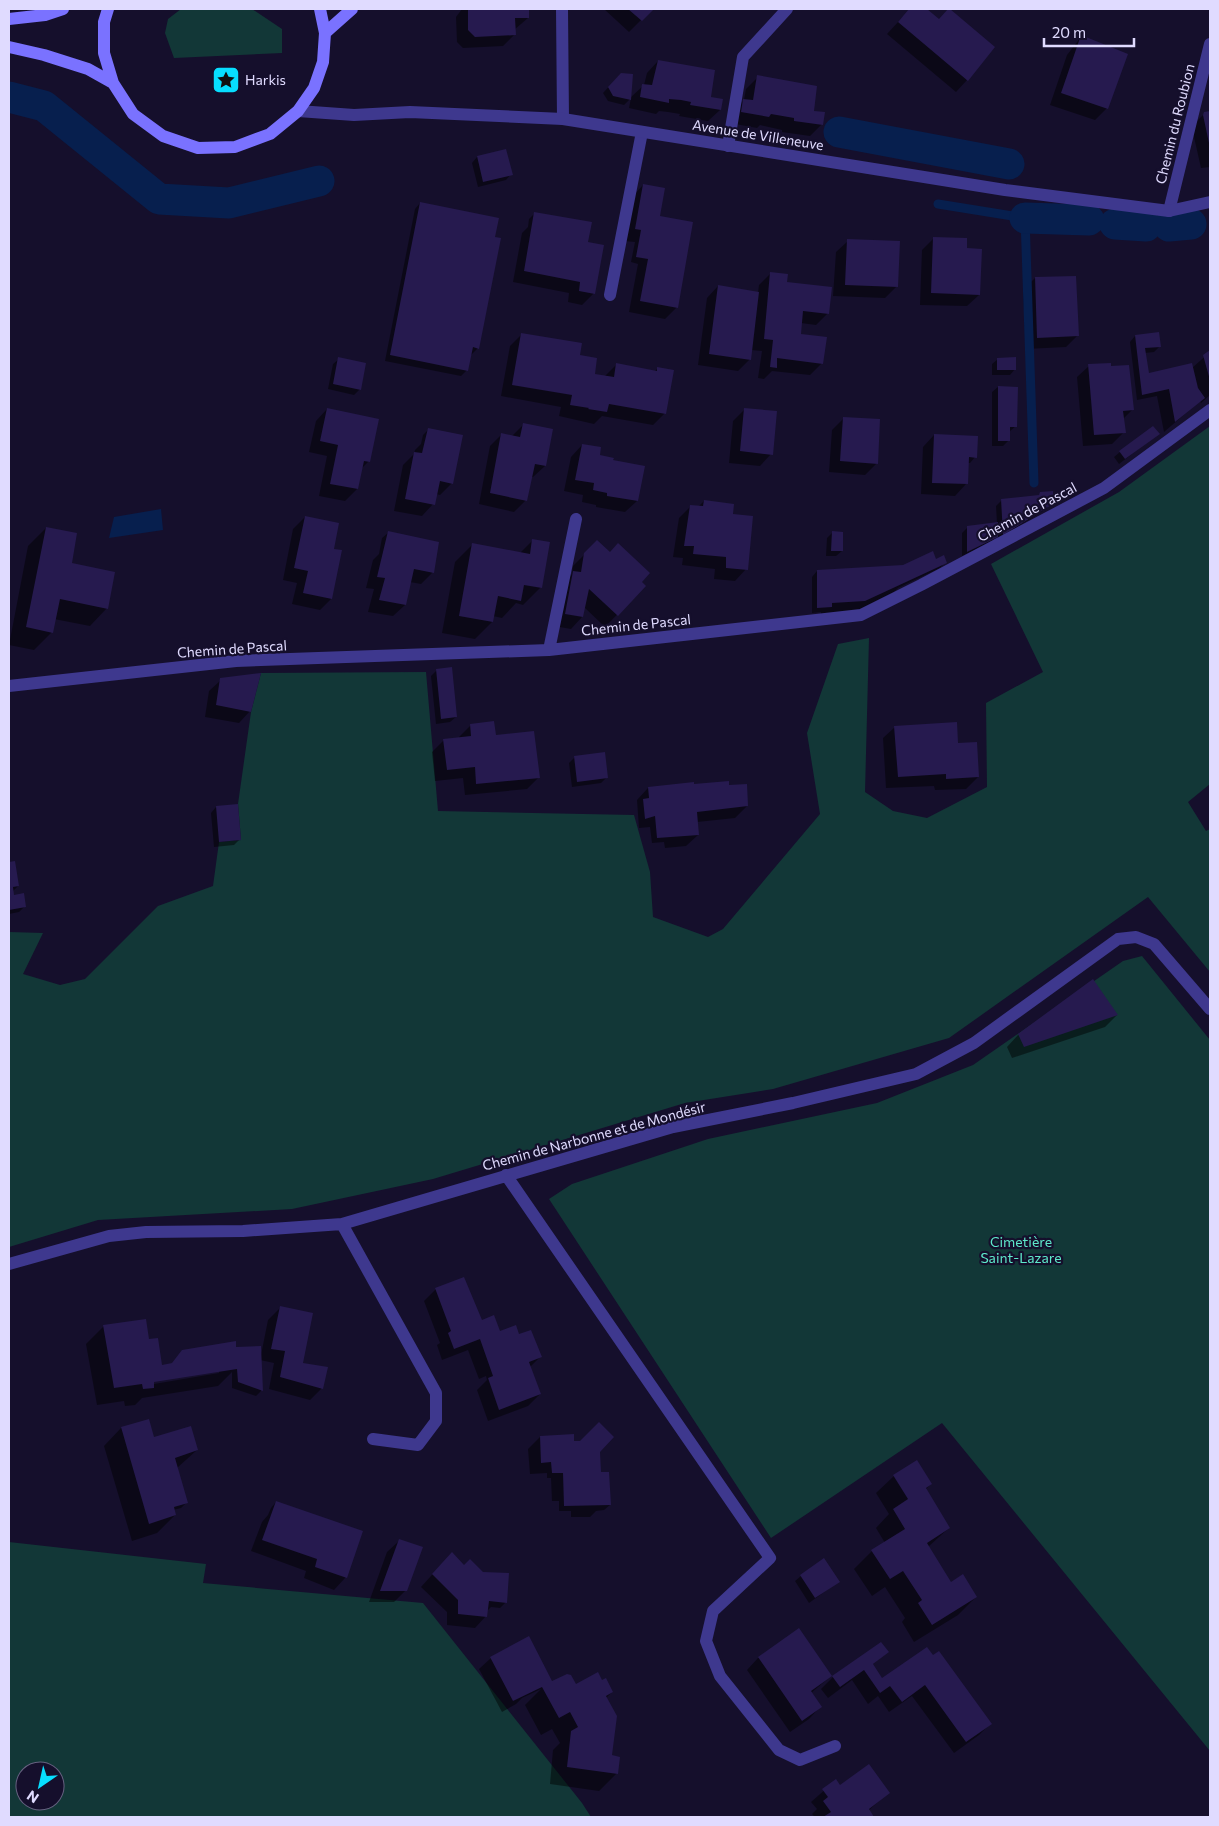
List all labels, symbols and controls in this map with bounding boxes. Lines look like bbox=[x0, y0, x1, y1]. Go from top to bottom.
scale bar bbox=[1044, 15, 1134, 47]
text: 20 m bbox=[1052, 23, 1086, 41]
street label: Chemin du Roubion bbox=[1151, 62, 1198, 186]
place icon: Harkis bbox=[211, 65, 241, 95]
place label: Harkis bbox=[245, 71, 286, 88]
street label: Avenue de Villeneuve bbox=[691, 116, 825, 153]
street label: Chemin de Pascal bbox=[974, 478, 1079, 545]
street label: Chemin de Pascal bbox=[580, 610, 692, 639]
street label: Chemin de Pascal bbox=[177, 636, 287, 661]
street label: Chemin de Narbonne et de Mondésir bbox=[480, 1097, 708, 1174]
park label: Cimetière Saint-Lazare bbox=[980, 1233, 1062, 1266]
north arrow bbox=[15, 1761, 65, 1811]
text: N bbox=[23, 1787, 42, 1807]

